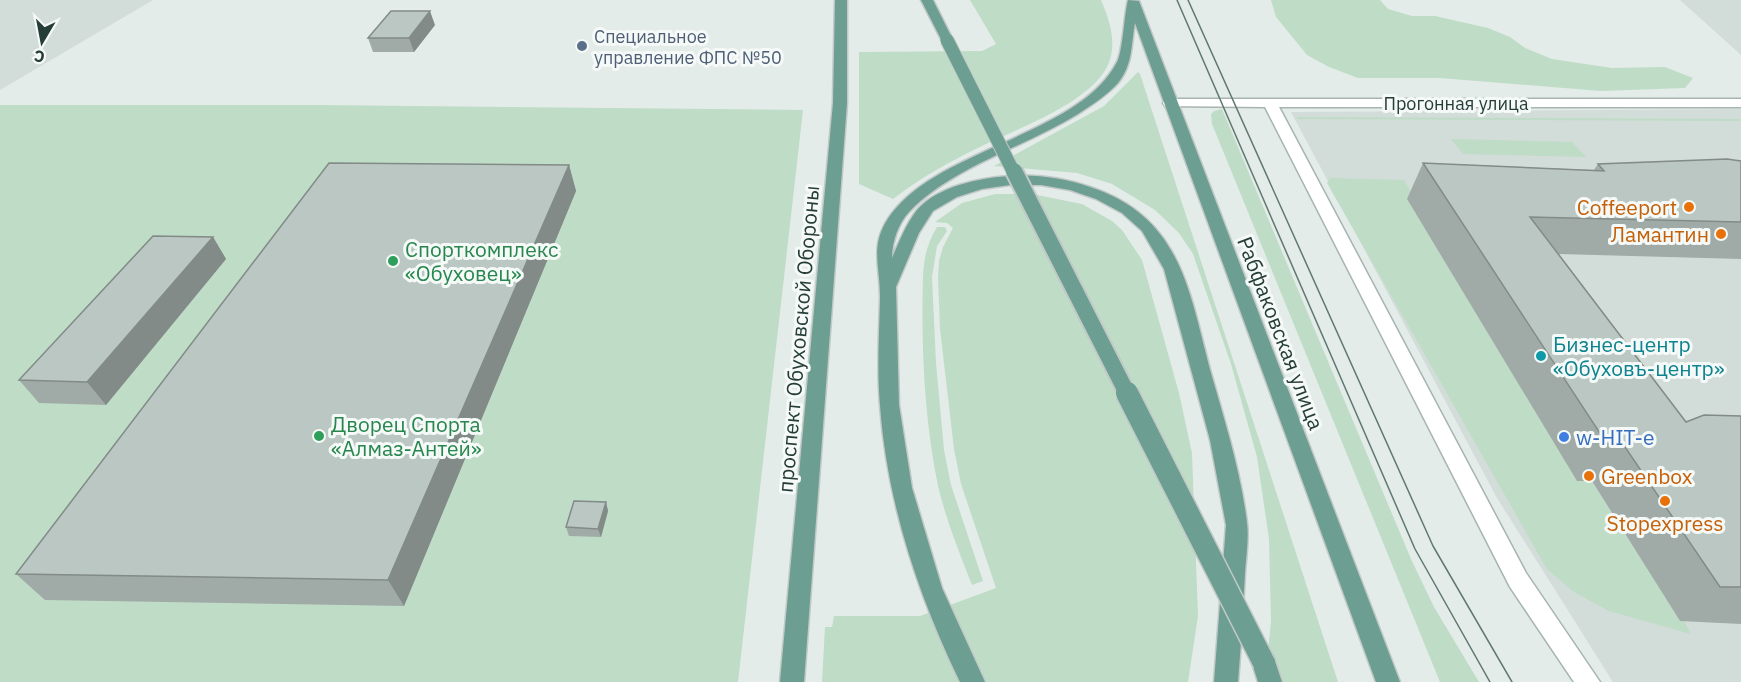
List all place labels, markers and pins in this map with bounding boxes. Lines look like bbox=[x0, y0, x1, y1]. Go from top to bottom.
place label: Специальное управление ФПС №50 bbox=[594, 25, 782, 69]
marker: Специальное управление ФПС №50 bbox=[575, 39, 589, 53]
place label: Coffeeport bbox=[1577, 193, 1677, 221]
marker: Coffeeport bbox=[1682, 200, 1696, 214]
place label: Ламантин bbox=[1611, 220, 1709, 248]
marker: Ламантин bbox=[1714, 227, 1728, 241]
place label: Спорткомплекс «Обуховец» bbox=[405, 235, 558, 287]
marker: Спорткомплекс «Обуховец» bbox=[386, 254, 400, 268]
place label: Бизнес-центр «Обуховъ-центр» bbox=[1553, 330, 1725, 382]
marker: Бизнес-центр «Обуховъ-центр» bbox=[1534, 349, 1548, 363]
place label: Дворец Спорта «Алмаз-Антей» bbox=[331, 410, 482, 462]
place label: w-HIT-e bbox=[1576, 423, 1655, 451]
marker: Дворец Спорта «Алмаз-Антей» bbox=[312, 429, 326, 443]
marker: w-HIT-e bbox=[1557, 430, 1571, 444]
place label: Greenbox bbox=[1601, 462, 1693, 490]
marker: Greenbox bbox=[1582, 469, 1596, 483]
marker: Stopexpress bbox=[1658, 494, 1672, 508]
place label: Stopexpress bbox=[1607, 509, 1724, 537]

